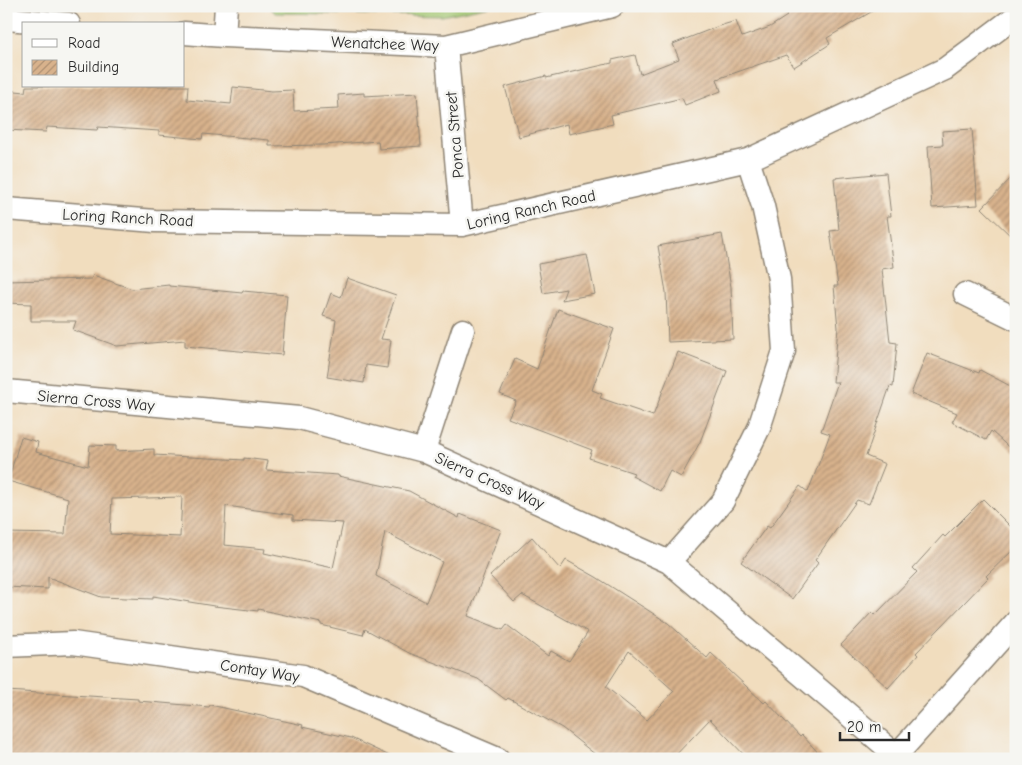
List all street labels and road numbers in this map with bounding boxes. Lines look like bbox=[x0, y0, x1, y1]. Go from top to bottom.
street label: Wenatchee Way bbox=[331, 33, 440, 55]
street label: Ponca Street bbox=[442, 90, 468, 179]
street label: Loring Ranch Road bbox=[465, 186, 597, 234]
street label: Loring Ranch Road bbox=[62, 206, 194, 230]
street label: Sierra Cross Way bbox=[37, 387, 156, 415]
street label: Sierra Cross Way bbox=[432, 449, 548, 513]
street label: Contay Way bbox=[219, 656, 302, 686]

